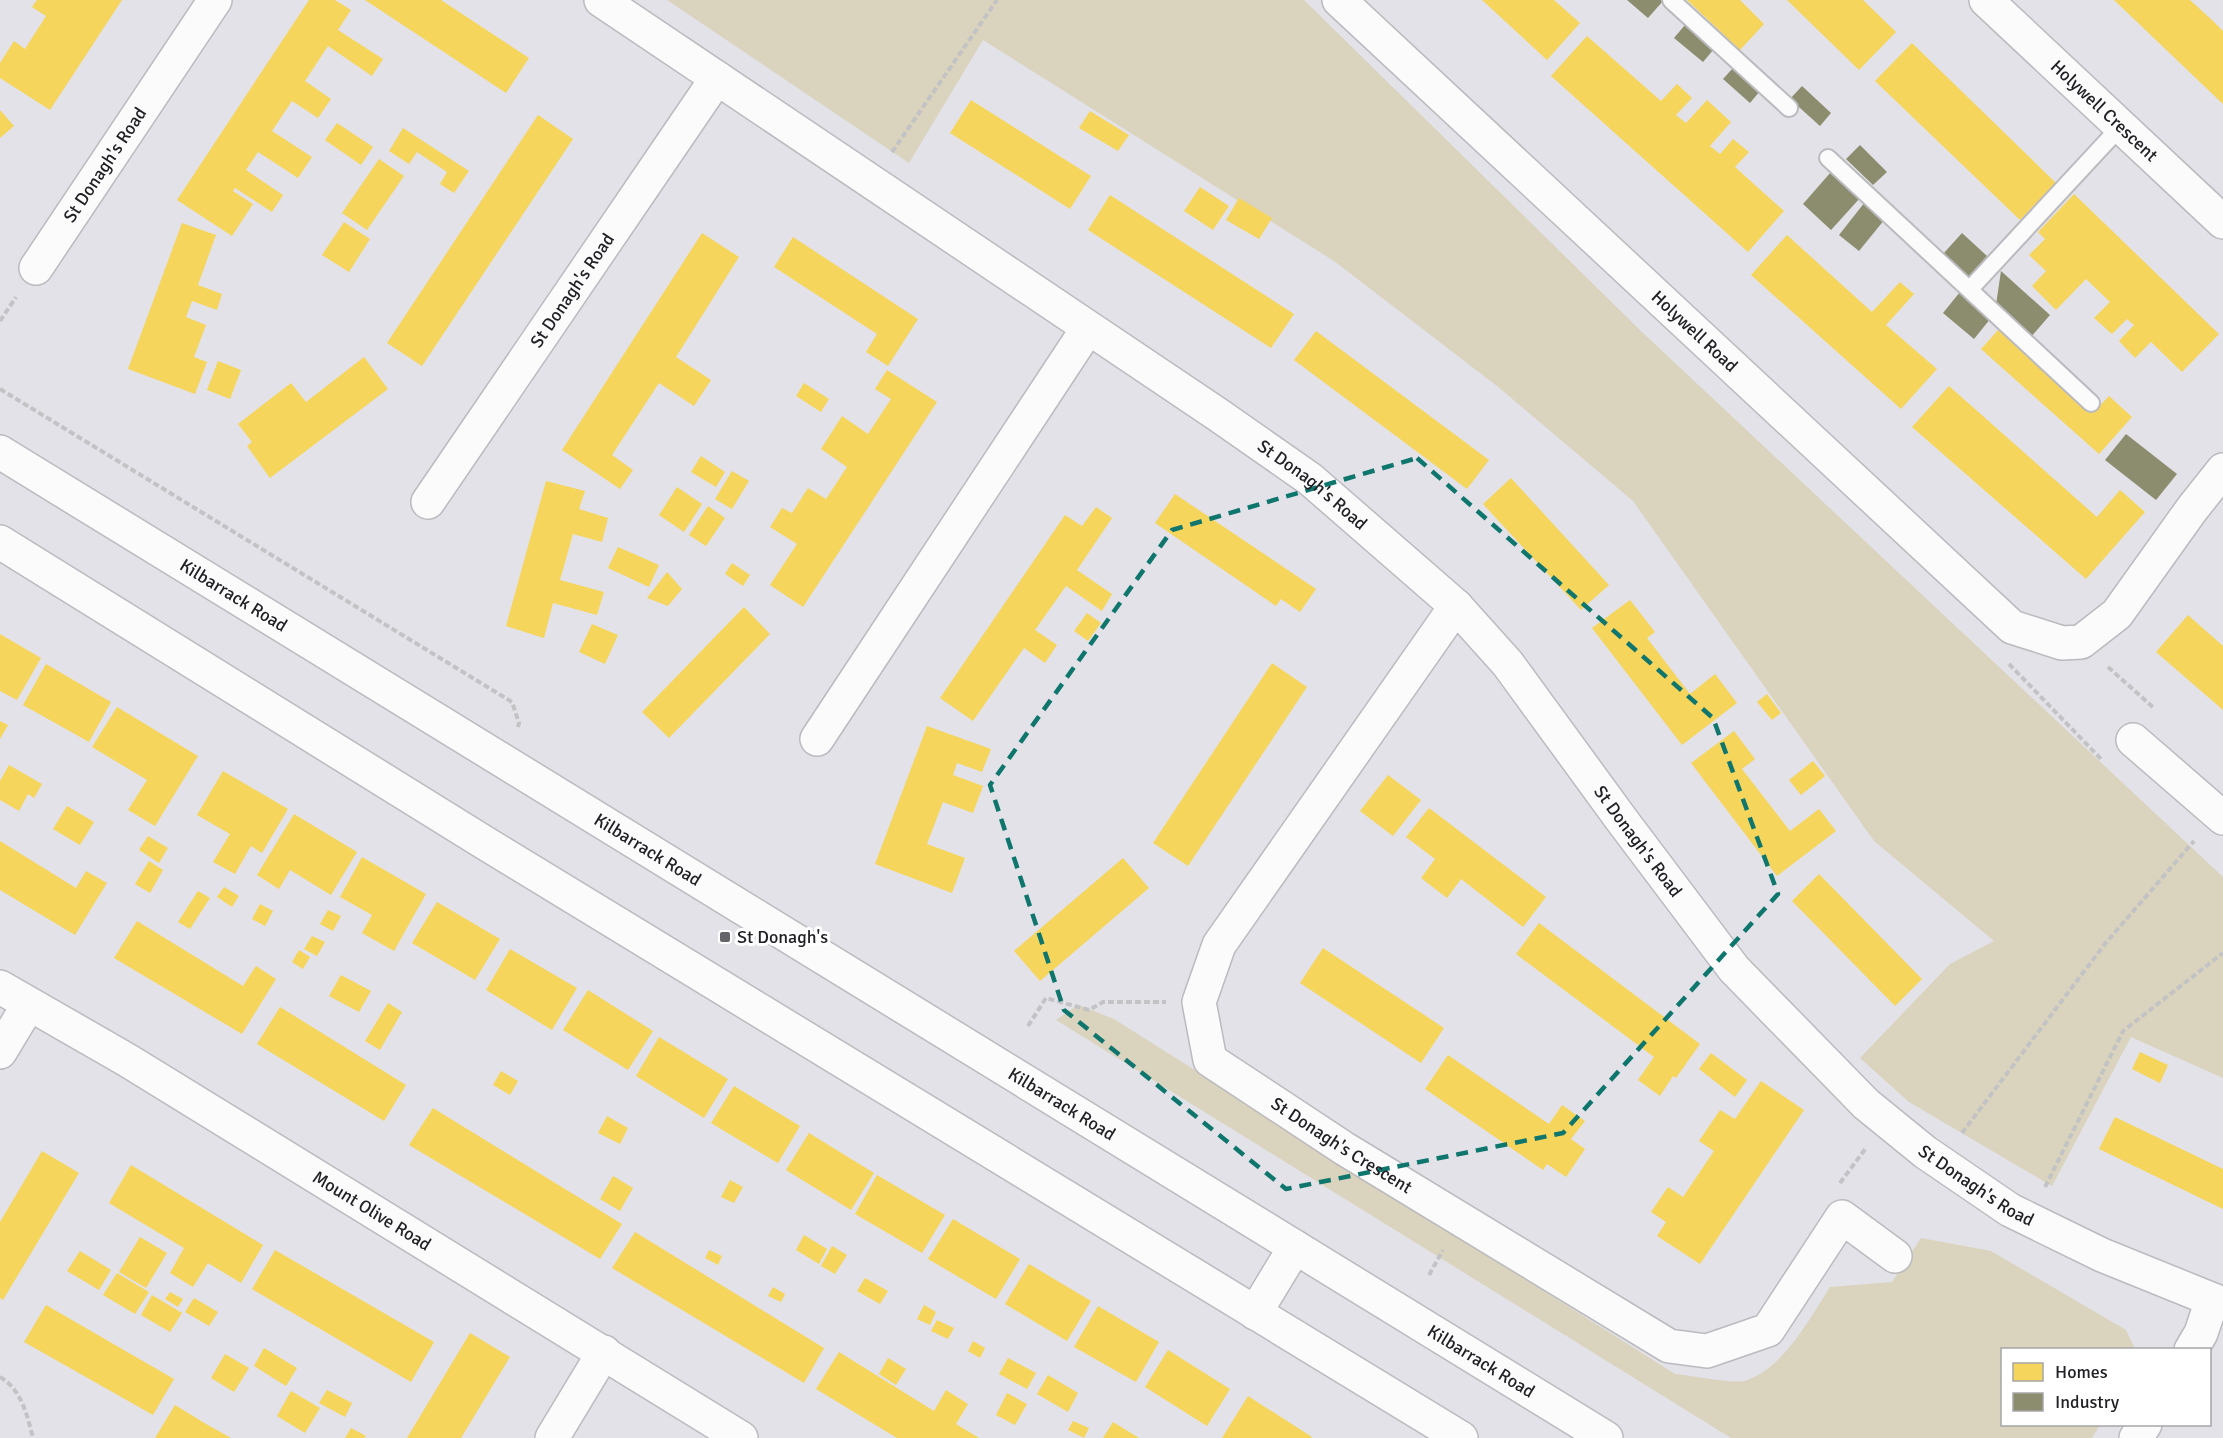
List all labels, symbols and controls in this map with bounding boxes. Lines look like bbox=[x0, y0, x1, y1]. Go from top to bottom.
street label: Holywell Crescent bbox=[2046, 55, 2162, 166]
street label: St Donagh's Road bbox=[59, 103, 151, 227]
street label: St Donagh's Road bbox=[525, 229, 619, 352]
street label: Holywell Road bbox=[1647, 286, 1742, 377]
street label: St Donagh's Road bbox=[1253, 435, 1372, 535]
street label: Kilbarrack Road bbox=[176, 554, 291, 637]
street label: St Donagh's Road bbox=[1589, 781, 1687, 901]
street label: Kilbarrack Road bbox=[590, 808, 705, 891]
place label: St Donagh's bbox=[737, 926, 828, 948]
marker: St Donagh's bbox=[718, 930, 732, 944]
street label: Kilbarrack Road bbox=[1004, 1063, 1120, 1145]
street label: St Donagh's Crescent bbox=[1267, 1092, 1416, 1198]
street label: St Donagh's Road bbox=[1914, 1140, 2038, 1231]
street label: Mount Olive Road bbox=[309, 1166, 435, 1256]
street label: Kilbarrack Road bbox=[1423, 1320, 1539, 1403]
legend bbox=[2001, 1348, 2211, 1426]
text: Homes bbox=[2055, 1361, 2108, 1383]
text: Industry bbox=[2055, 1391, 2120, 1413]

